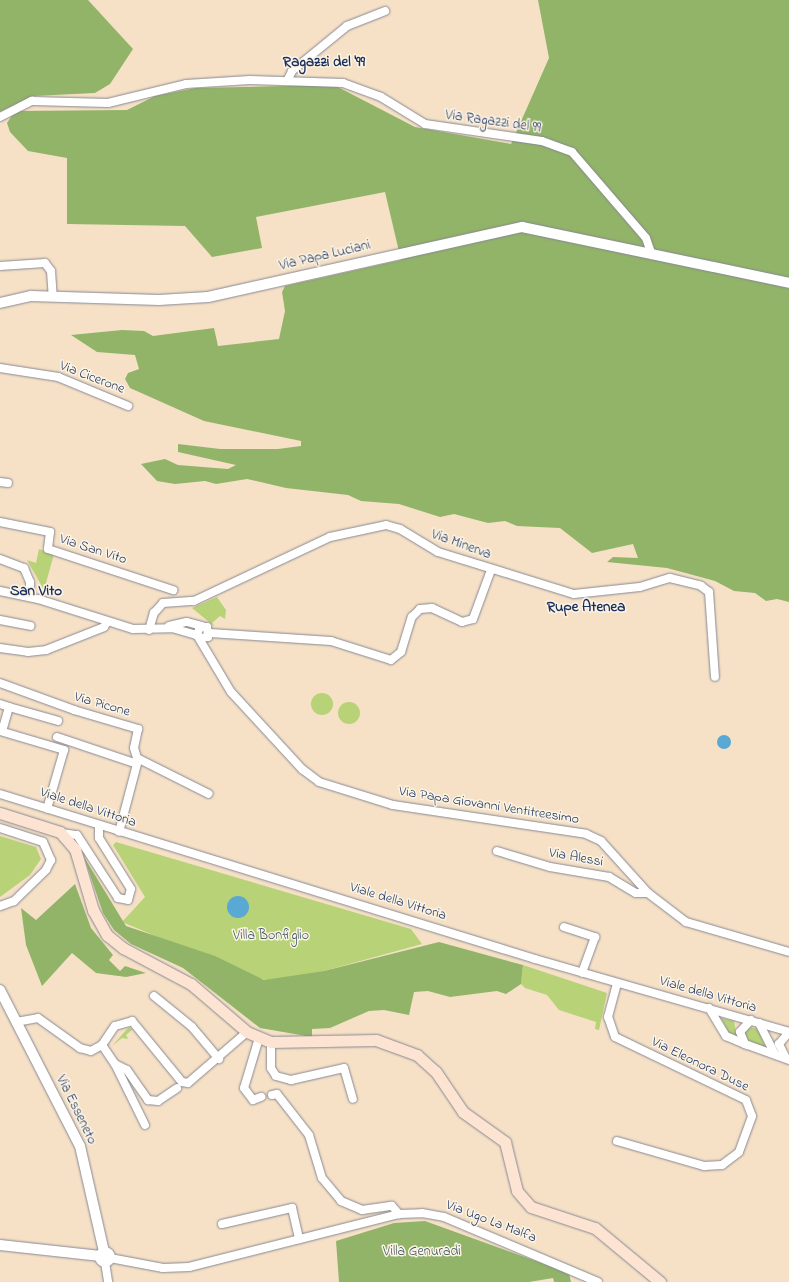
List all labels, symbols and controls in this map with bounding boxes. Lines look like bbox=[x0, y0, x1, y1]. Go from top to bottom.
district label: Ragazzi del '99 bbox=[283, 54, 365, 72]
street label: Via Ragazzi del 99 bbox=[444, 107, 542, 137]
street label: Via Papa Luciani bbox=[278, 237, 372, 275]
street label: Via Cicerone bbox=[57, 358, 127, 398]
street label: Via Minerva bbox=[429, 526, 493, 564]
street label: Via San Vito bbox=[57, 531, 129, 569]
district label: San Vito bbox=[10, 583, 62, 601]
district label: Rupe Atenea bbox=[547, 599, 625, 617]
street label: Via Picone bbox=[72, 689, 132, 721]
street label: Via Papa Giovanni Ventitreesimo bbox=[398, 783, 580, 829]
street label: Viale della Vittoria bbox=[38, 785, 138, 831]
street label: Via Alessi bbox=[548, 845, 604, 871]
street label: Viale della Vittoria bbox=[348, 879, 448, 925]
park label: Villa Bonfiglio bbox=[233, 928, 309, 944]
street label: Viale della Vittoria bbox=[657, 973, 759, 1017]
street label: Via Eleonora Duse bbox=[648, 1034, 752, 1096]
street label: Via Esseneto bbox=[52, 1073, 100, 1147]
street label: Via Ugo La Malfa bbox=[443, 1197, 539, 1247]
park label: Villa Genuradi bbox=[383, 1244, 461, 1260]

